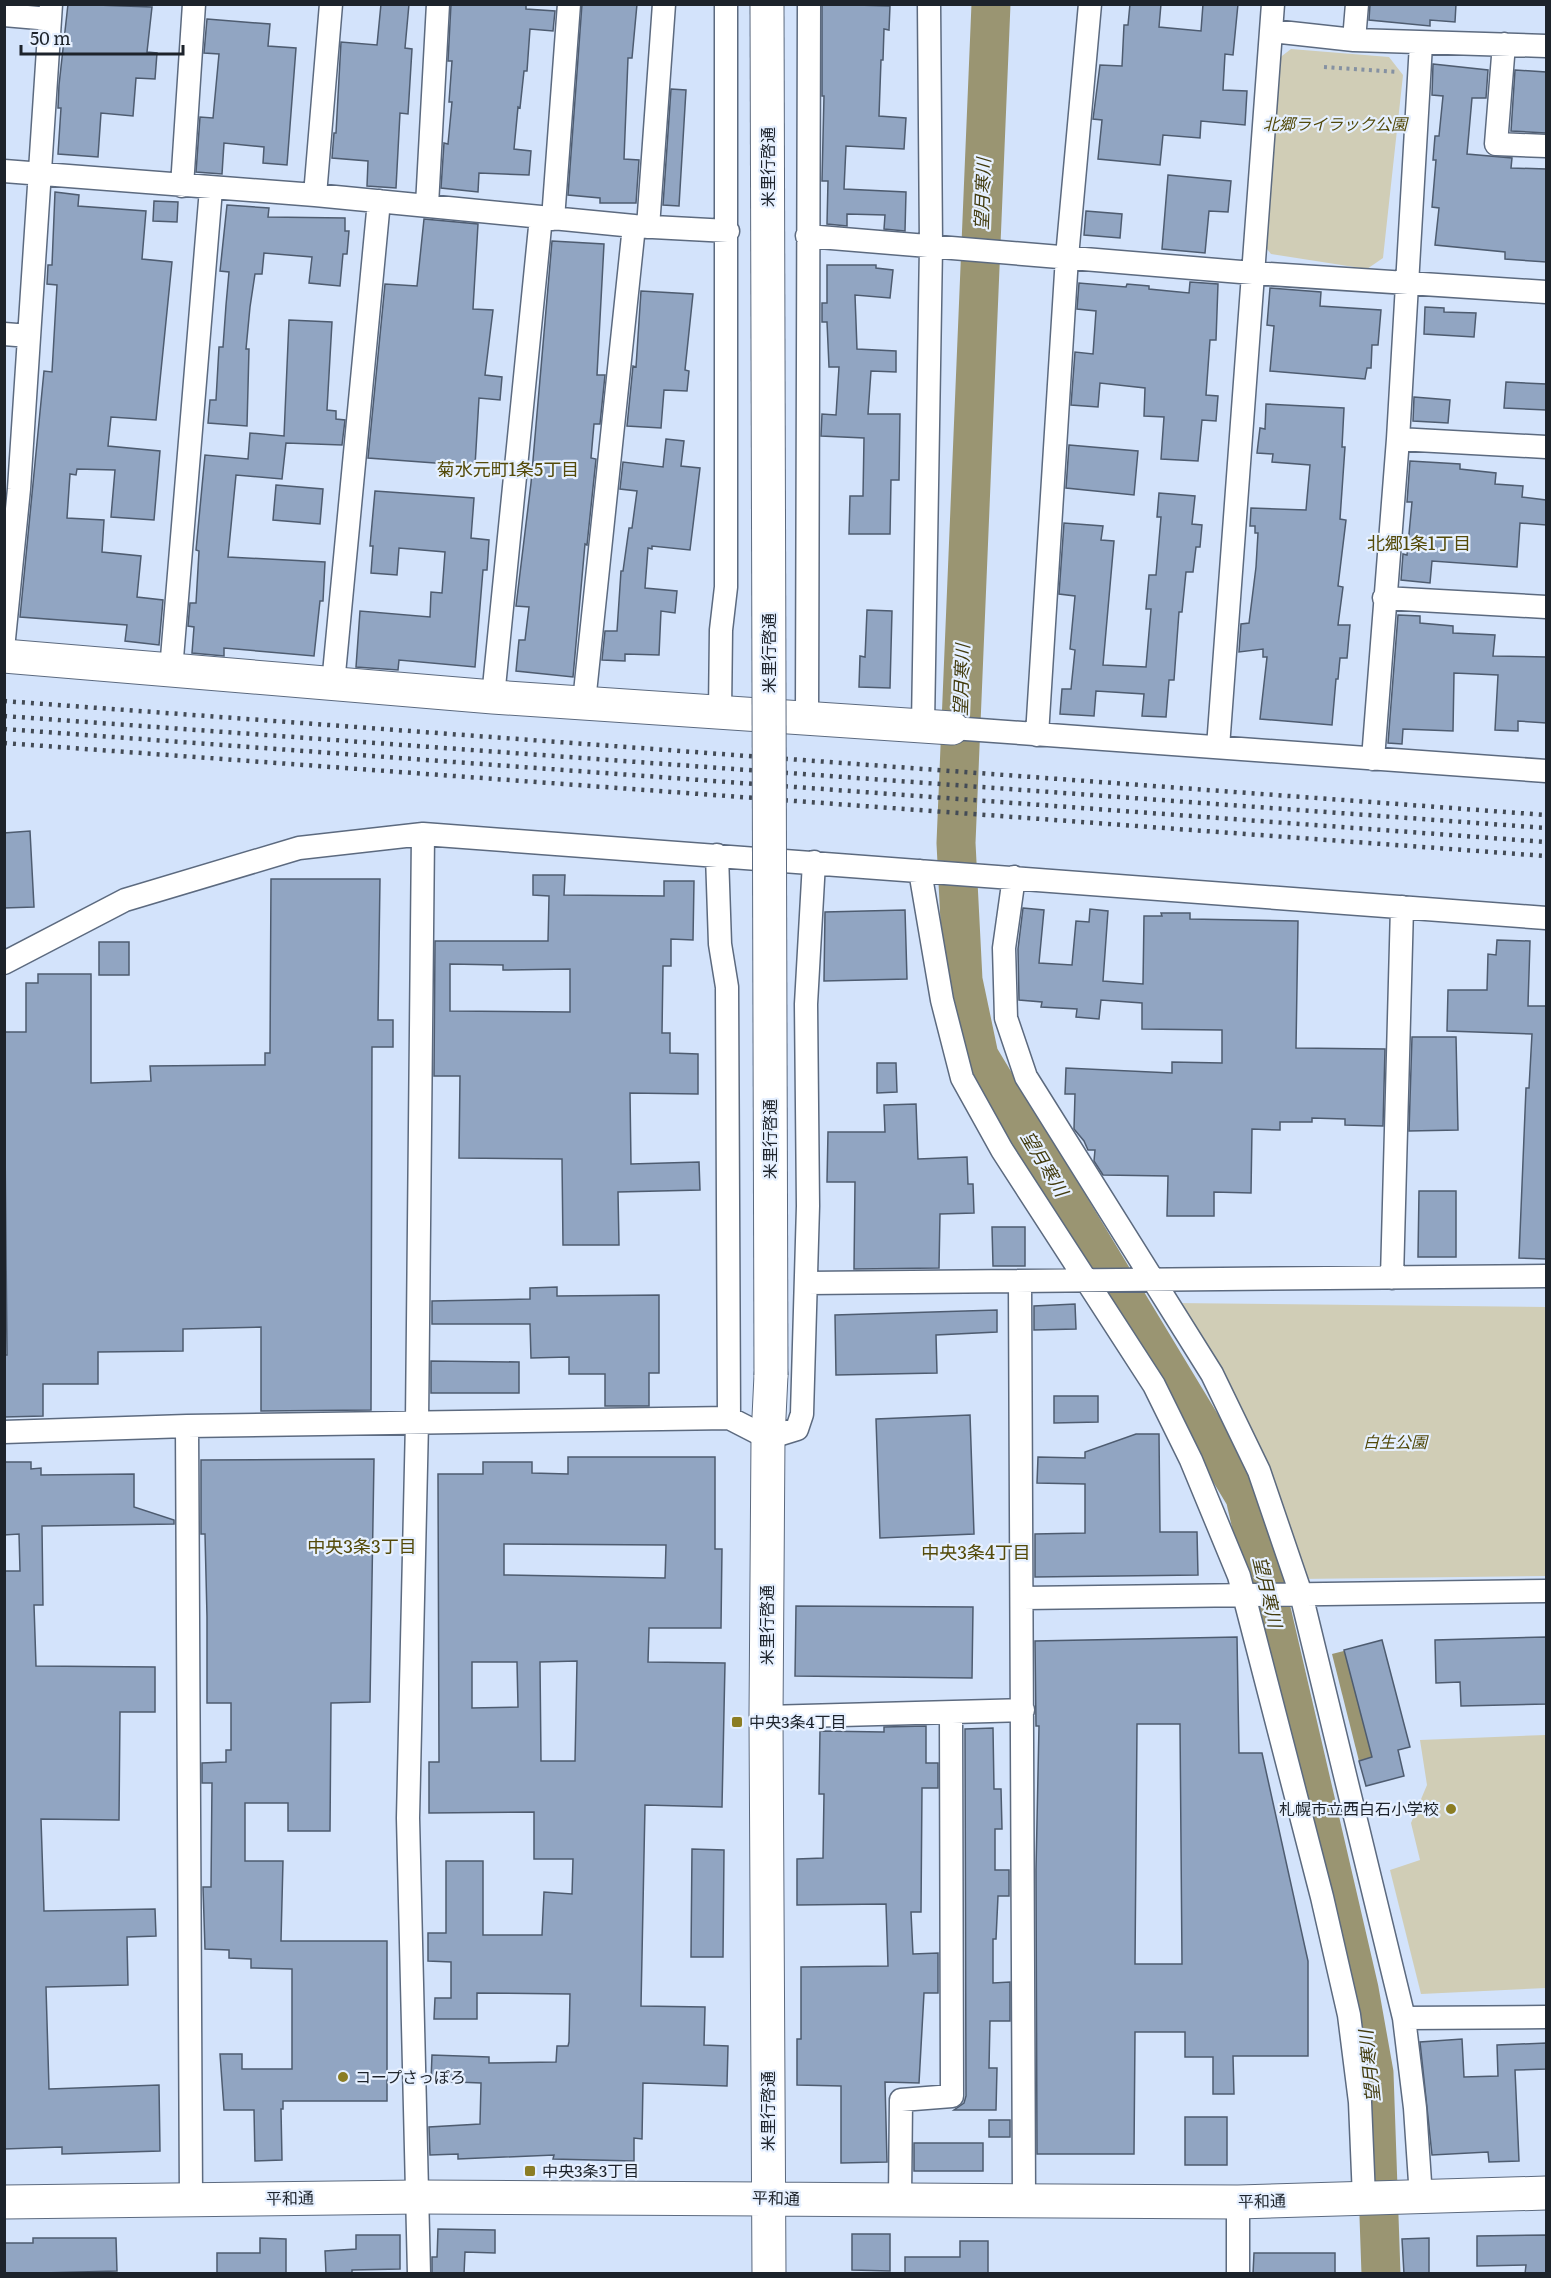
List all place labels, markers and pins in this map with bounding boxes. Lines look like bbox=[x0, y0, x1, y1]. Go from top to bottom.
place label: 中央3条4丁目 bbox=[749, 1709, 847, 1733]
marker: 中央3条4丁目 bbox=[730, 1715, 744, 1729]
place label: 札幌市立西白石小学校 bbox=[1279, 1796, 1439, 1820]
marker: 札幌市立西白石小学校 bbox=[1444, 1802, 1458, 1816]
place label: コープさっぽろ bbox=[355, 2064, 466, 2088]
marker: コープさっぽろ bbox=[336, 2070, 350, 2084]
place label: 中央3条3丁目 bbox=[542, 2158, 639, 2182]
marker: 中央3条3丁目 bbox=[523, 2164, 537, 2178]

